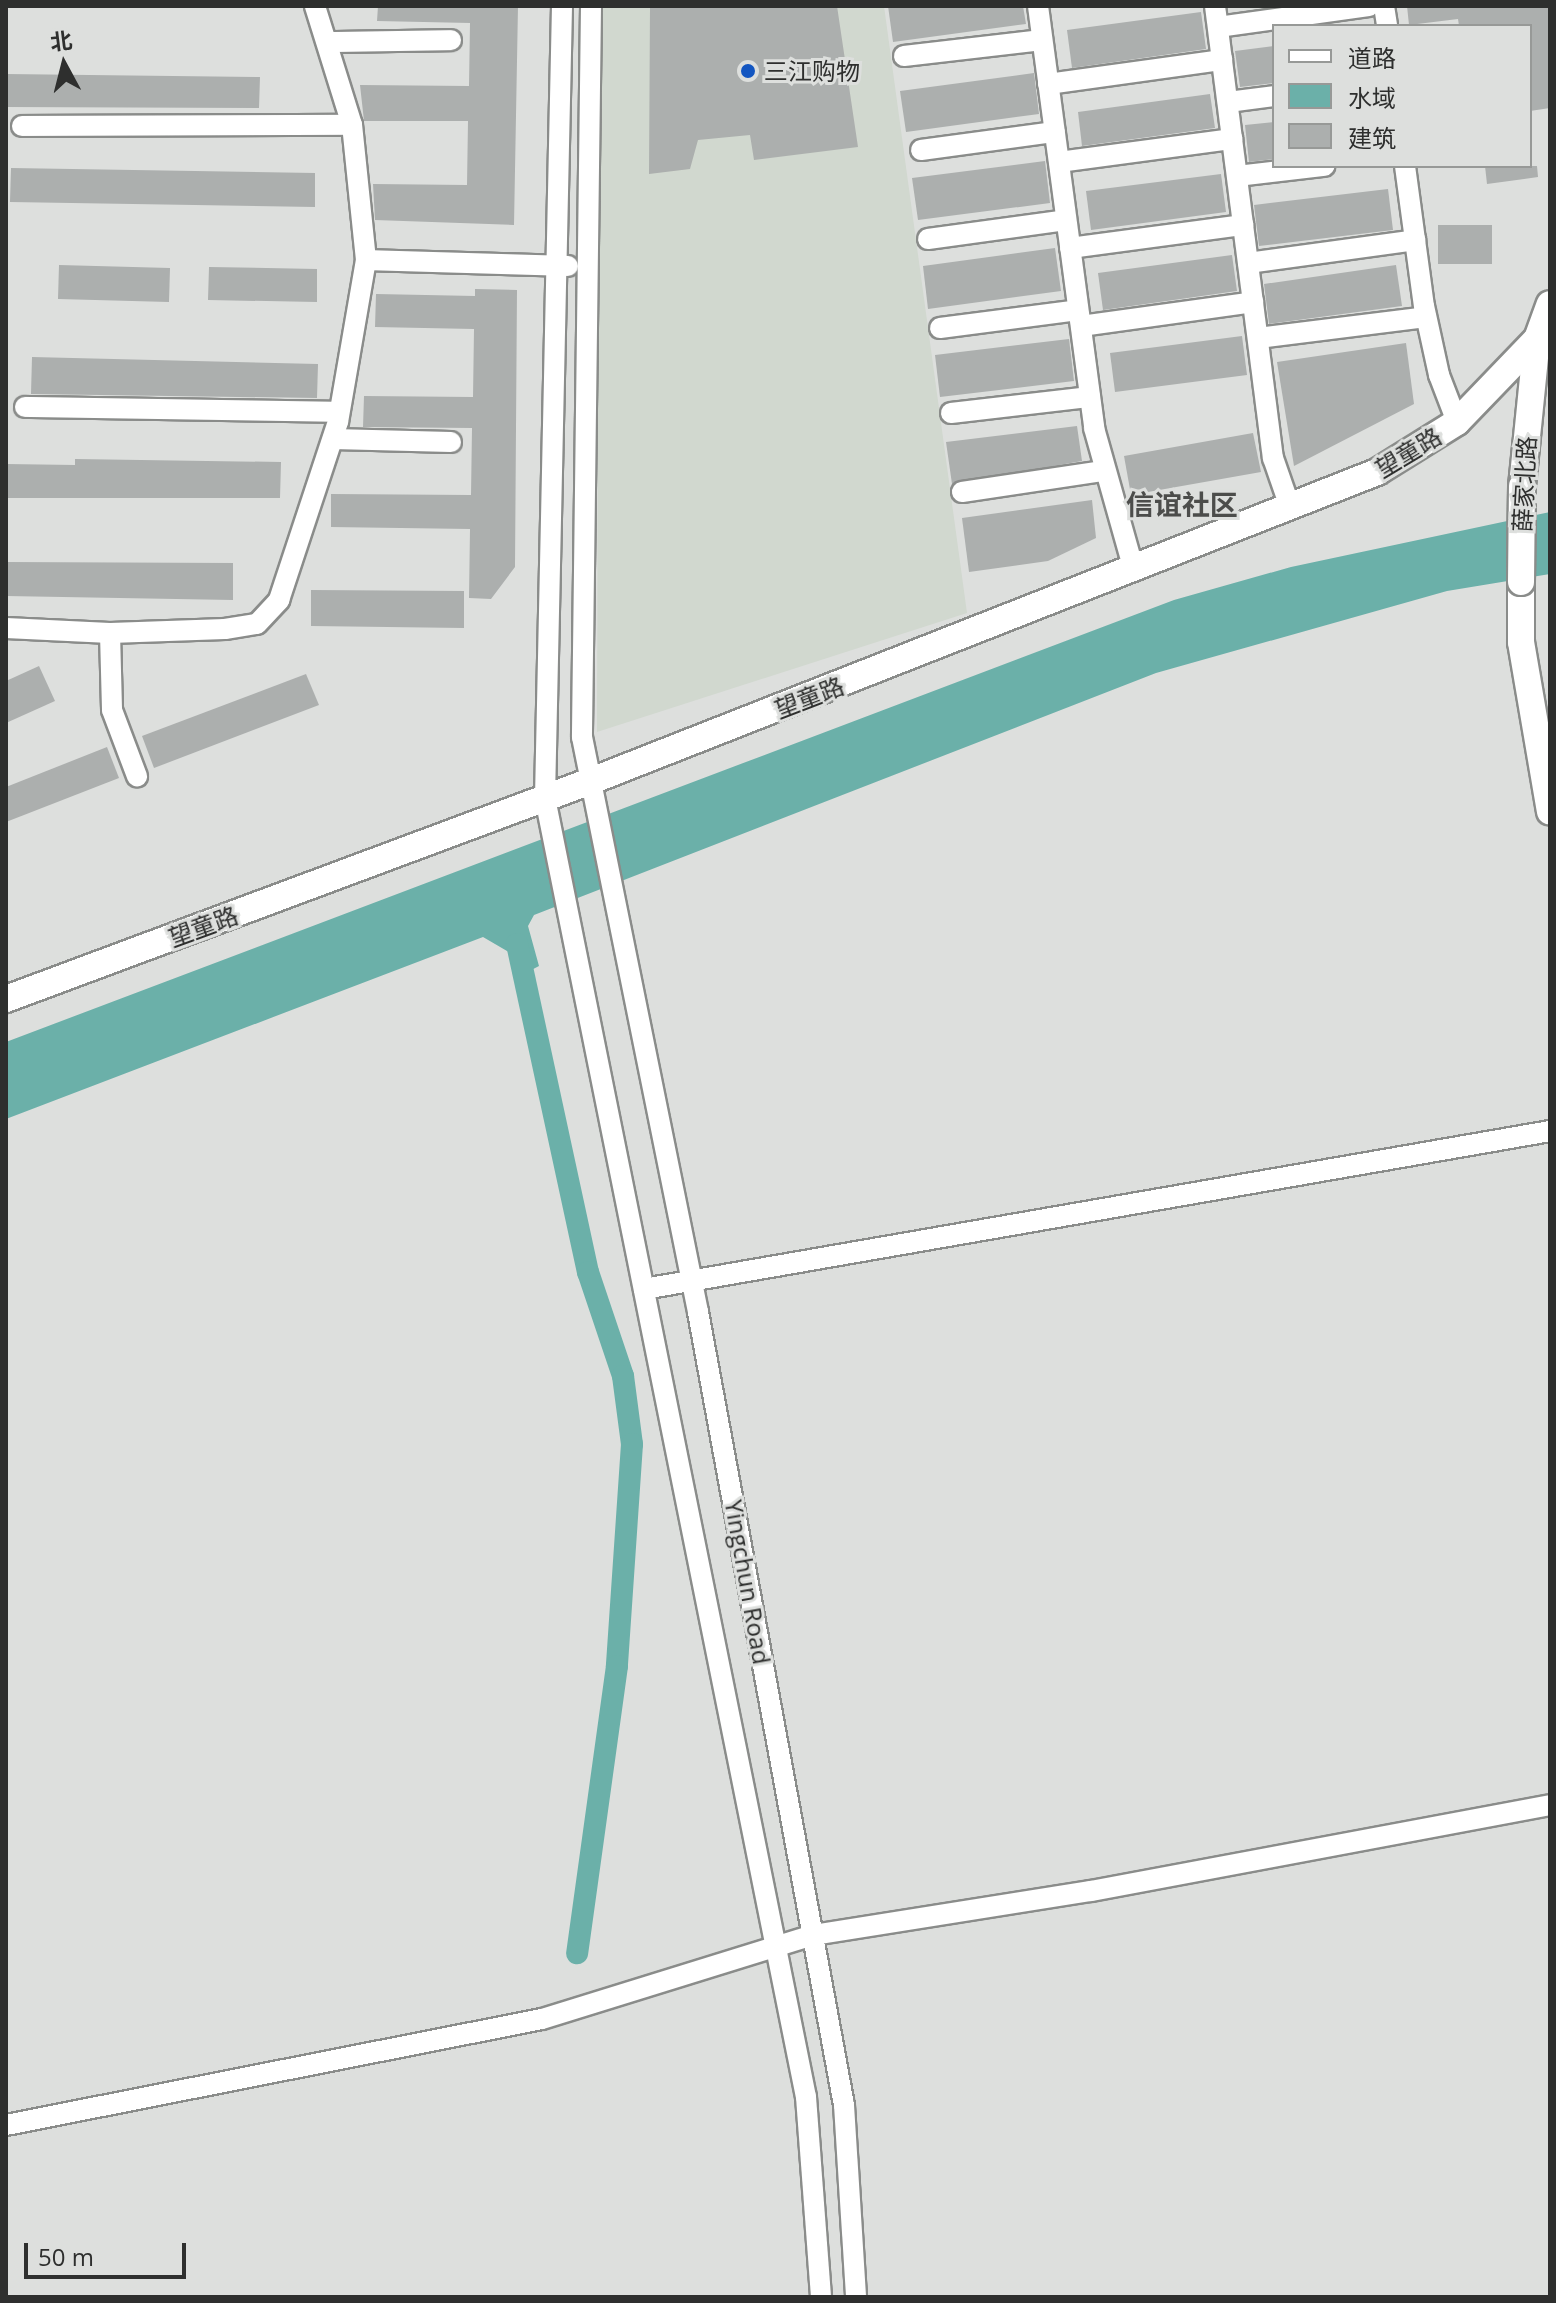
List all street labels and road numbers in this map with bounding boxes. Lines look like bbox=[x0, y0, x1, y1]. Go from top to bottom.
street label: 望童路 bbox=[1370, 421, 1446, 483]
street label: 薛家北路 bbox=[1507, 435, 1541, 533]
street label: 望童路 bbox=[770, 671, 848, 723]
street label: 望童路 bbox=[164, 900, 242, 952]
street label: Yingchun Road bbox=[719, 1498, 777, 1666]

